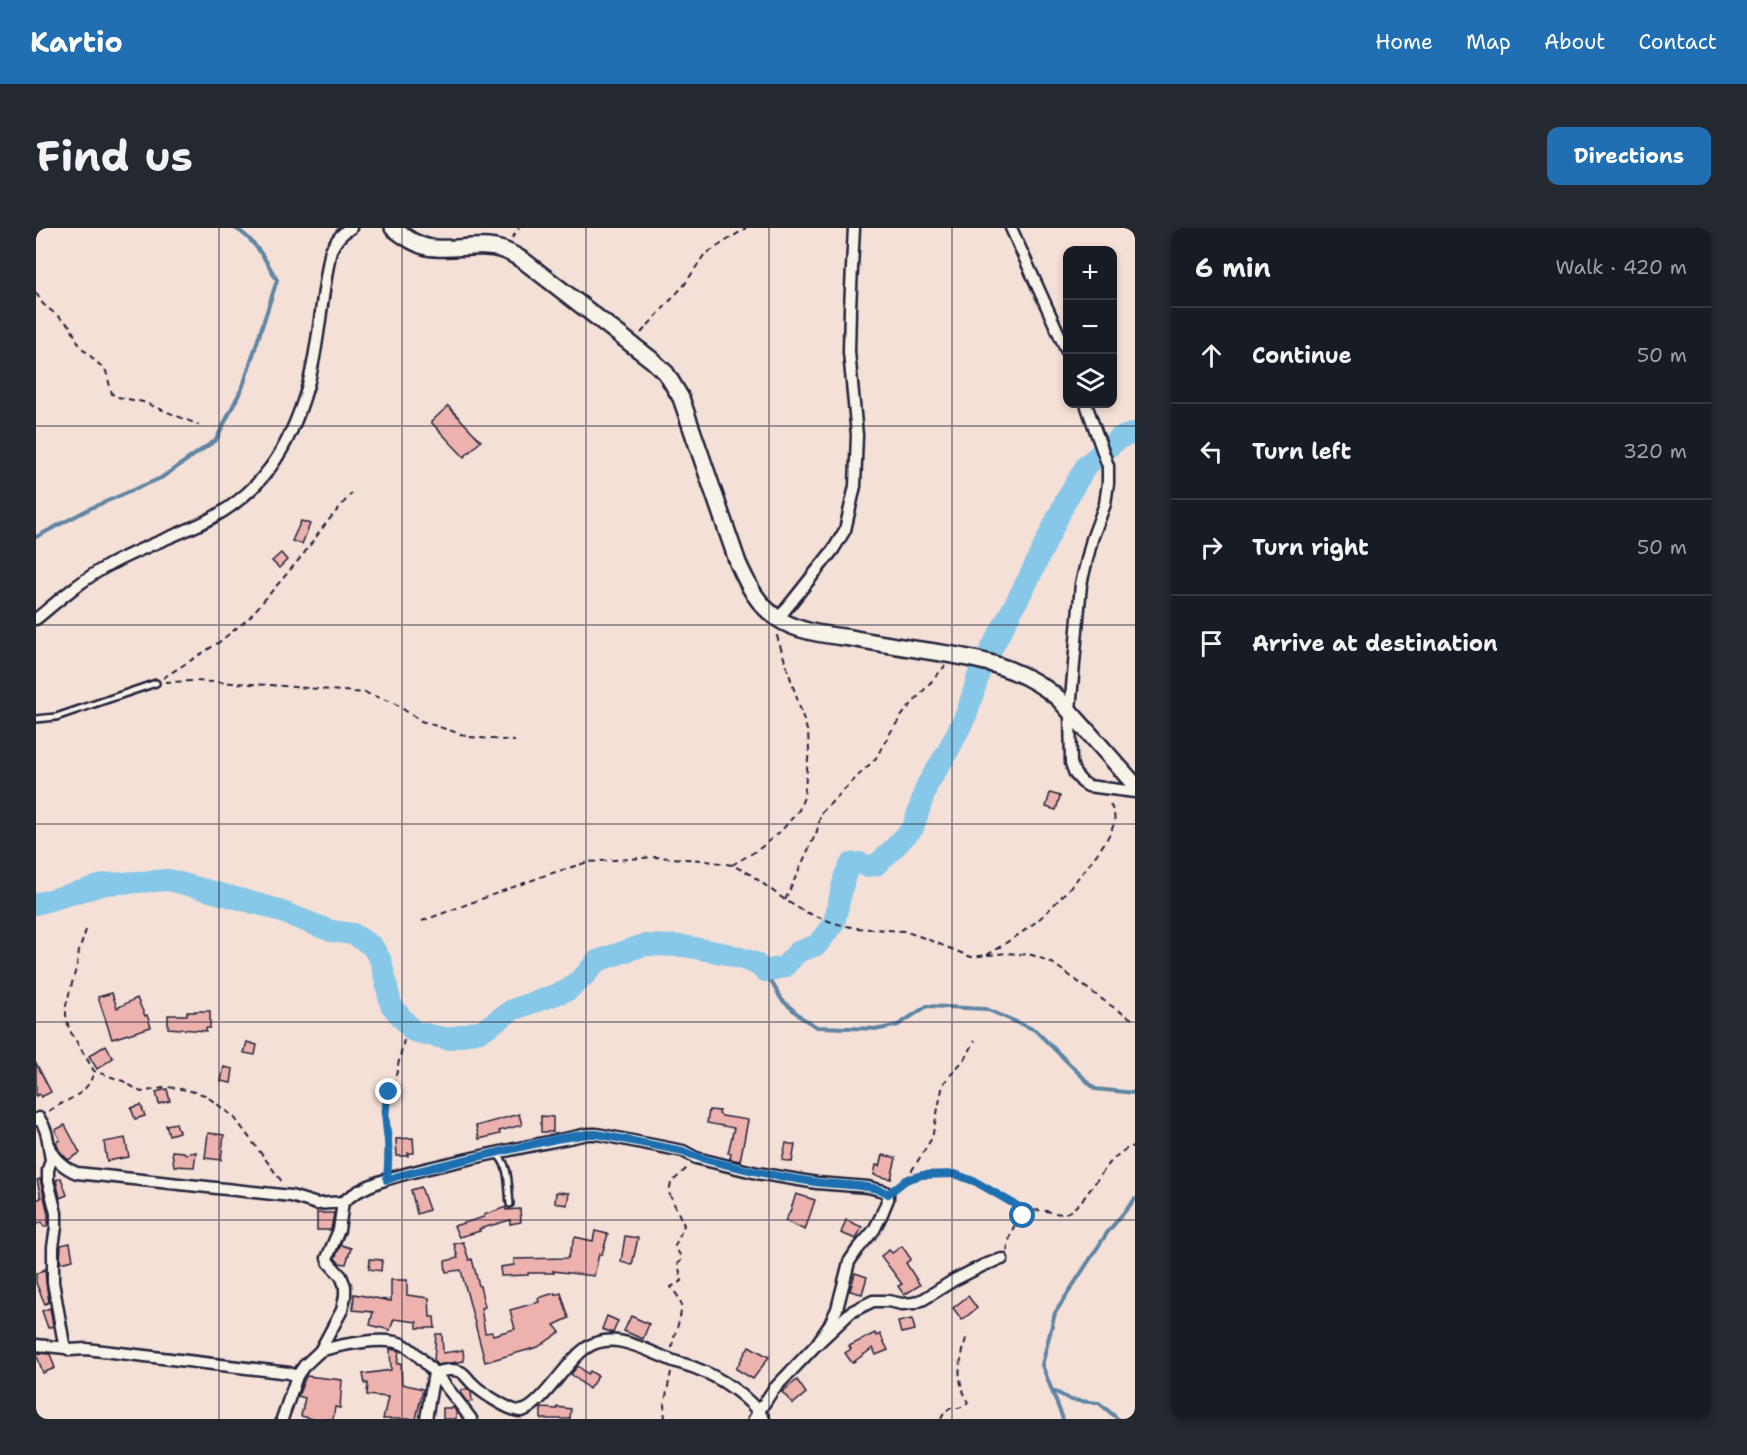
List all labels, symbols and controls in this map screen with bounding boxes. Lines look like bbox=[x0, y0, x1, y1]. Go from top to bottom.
text: Kartio bbox=[30, 23, 123, 61]
text: Home bbox=[1375, 28, 1433, 56]
text: Map bbox=[1466, 28, 1511, 56]
text: About bbox=[1544, 28, 1605, 56]
text: Contact bbox=[1638, 28, 1717, 56]
button: Directions bbox=[1547, 127, 1711, 185]
text: Find us bbox=[36, 128, 193, 184]
map controls bbox=[1063, 246, 1117, 408]
button: + bbox=[1063, 246, 1117, 300]
text: 6 min bbox=[1195, 250, 1271, 285]
text: Walk · 420 m bbox=[1555, 254, 1687, 280]
button: − bbox=[1063, 300, 1117, 354]
icon: ahead bbox=[1195, 339, 1228, 372]
text: Continue bbox=[1252, 341, 1352, 370]
text: 50 m bbox=[1637, 342, 1687, 368]
button: layers bbox=[1063, 354, 1117, 408]
icon: left bbox=[1195, 435, 1228, 468]
text: Turn left bbox=[1252, 437, 1351, 466]
text: 320 m bbox=[1623, 438, 1687, 464]
icon: right bbox=[1195, 531, 1228, 564]
text: Turn right bbox=[1252, 533, 1369, 562]
text: 50 m bbox=[1637, 534, 1687, 560]
icon: arrive bbox=[1195, 627, 1228, 660]
text: Arrive at destination bbox=[1252, 629, 1498, 658]
route end bbox=[375, 1078, 401, 1104]
route start bbox=[1009, 1202, 1035, 1228]

